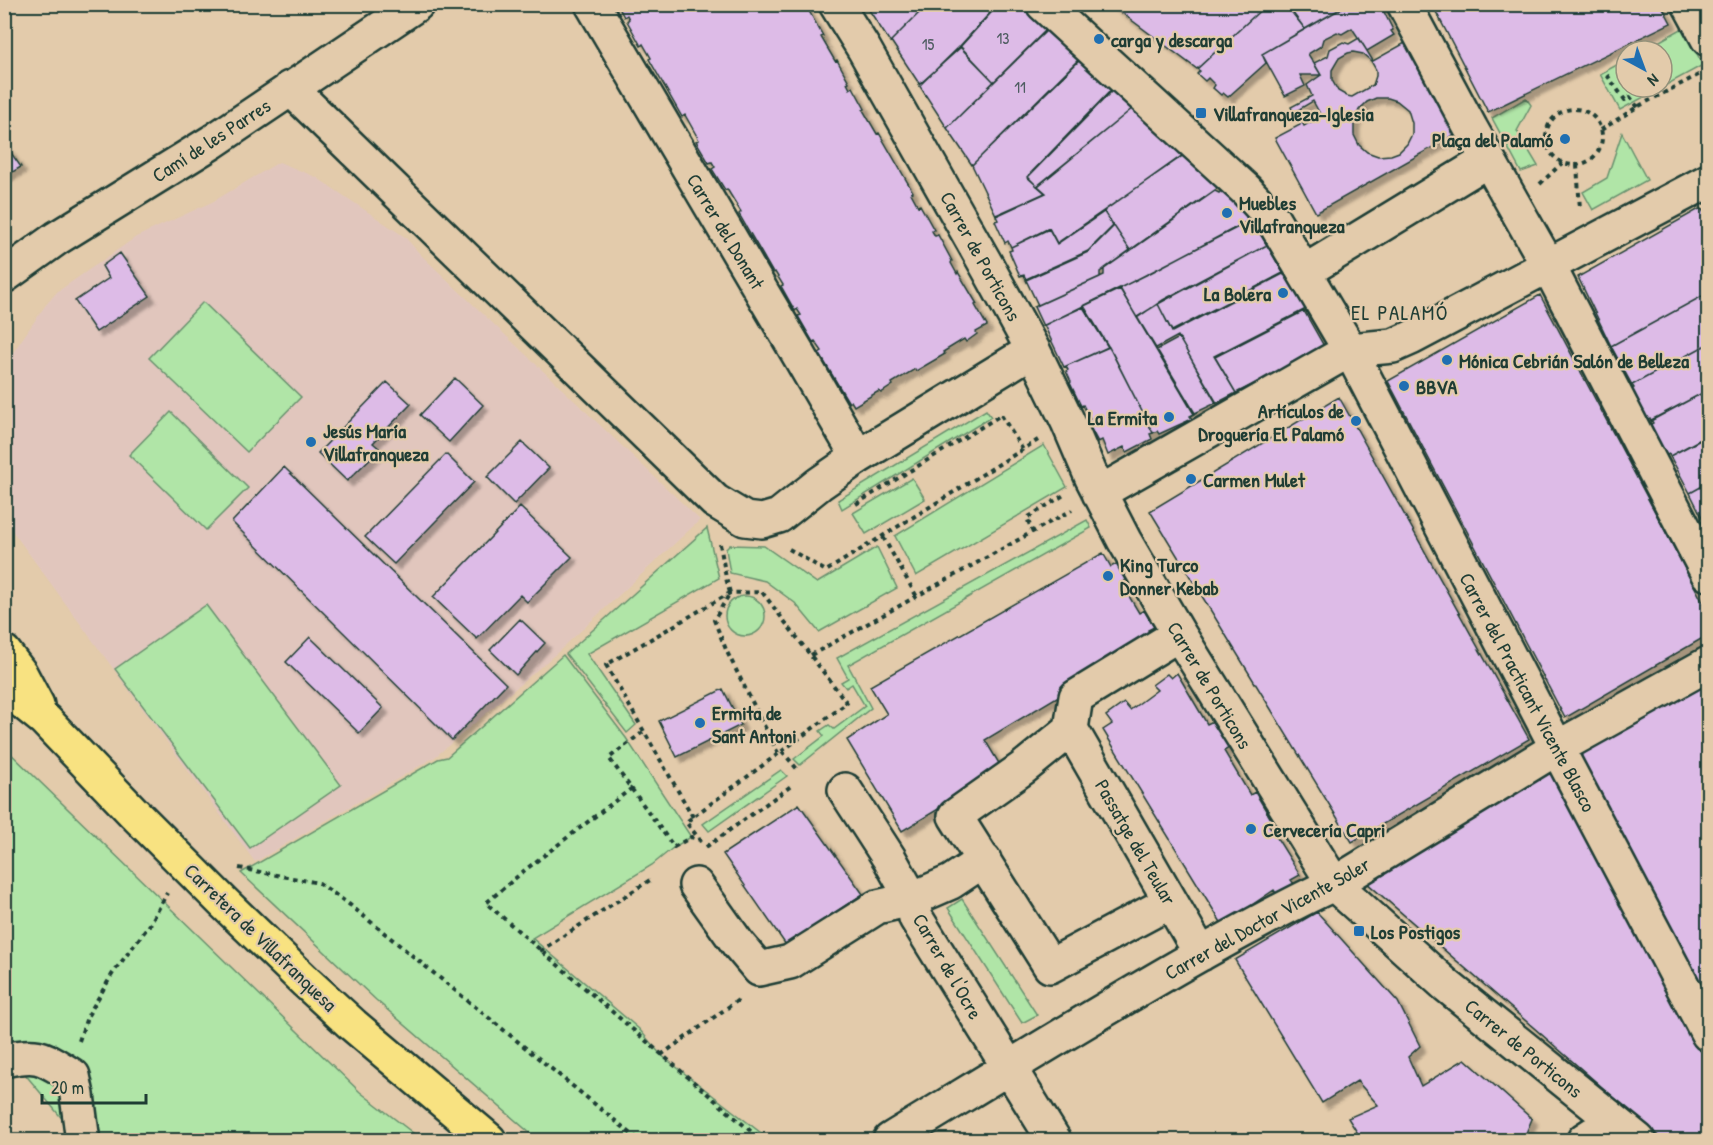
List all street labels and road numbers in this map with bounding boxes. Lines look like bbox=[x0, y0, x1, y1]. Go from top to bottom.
street label: Camí de les Parres bbox=[147, 91, 276, 188]
street label: Carrer del Donant bbox=[681, 168, 772, 295]
street label: Carrer de Porticons bbox=[934, 186, 1028, 326]
street label: Carrer del Practicant Vicente Blasco bbox=[1453, 568, 1603, 816]
street label: Carrer de Porticons bbox=[1161, 616, 1259, 754]
street label: Passatge del Teular bbox=[1089, 774, 1183, 910]
street label: Carrer del Doctor Vicente Soler bbox=[1160, 850, 1375, 986]
street label: Carretera de Villafranquesa bbox=[179, 857, 343, 1017]
street label: Carrer de l'Ocre bbox=[907, 908, 989, 1024]
street label: Carrer de Porticons bbox=[1460, 992, 1589, 1104]

